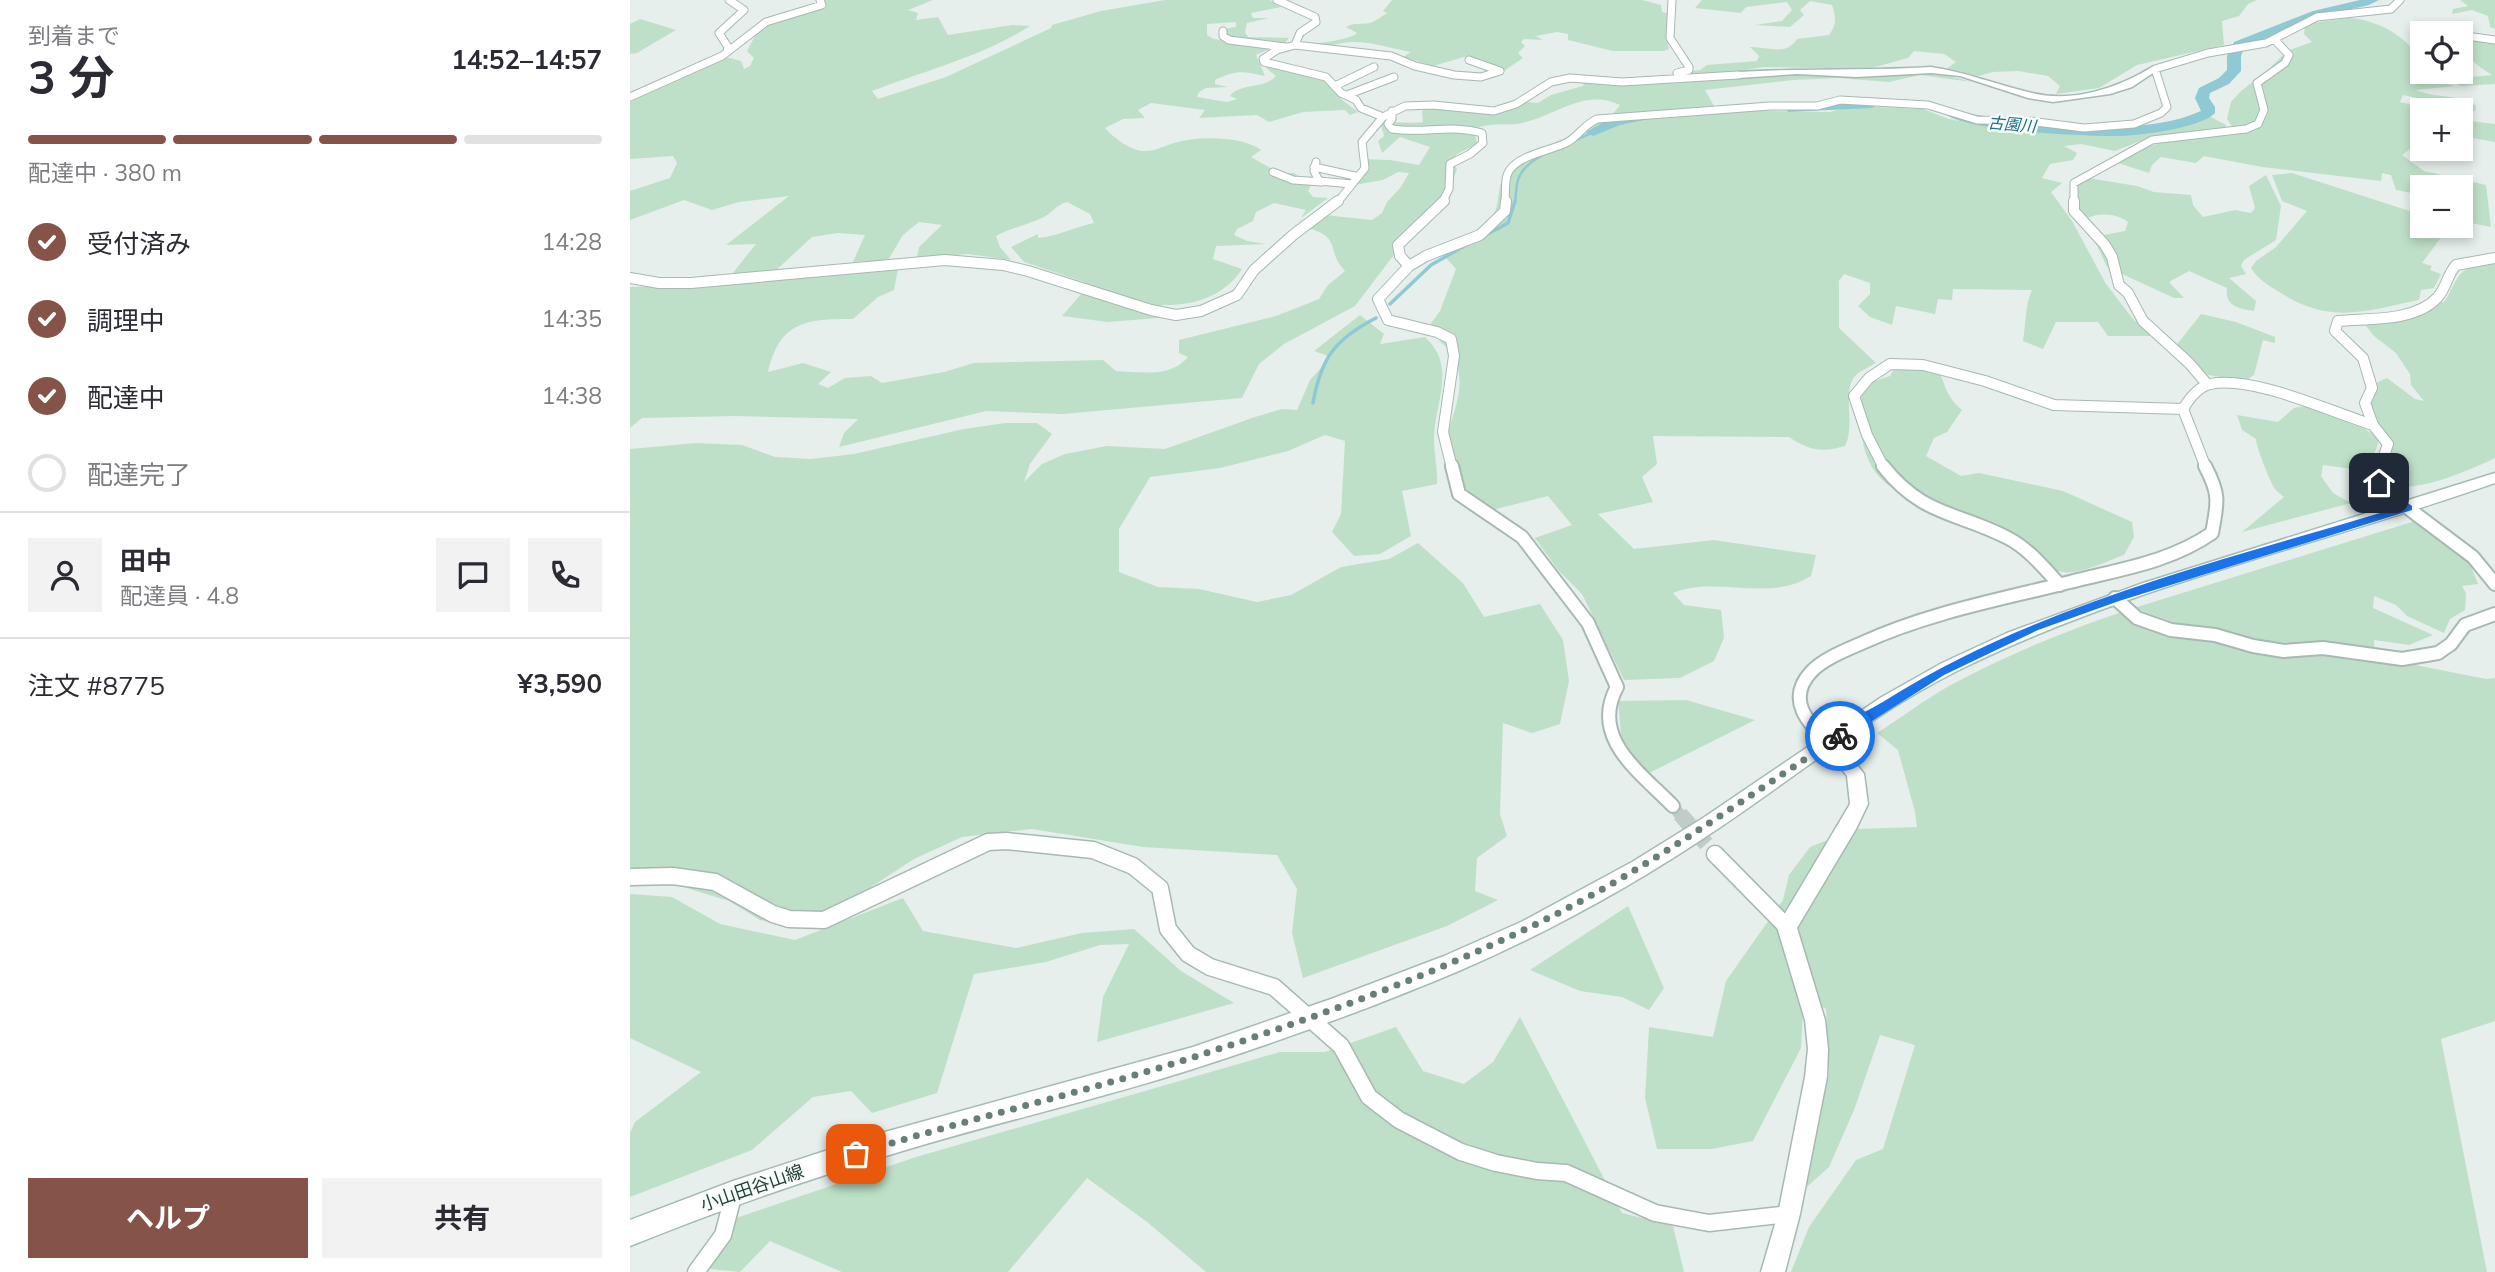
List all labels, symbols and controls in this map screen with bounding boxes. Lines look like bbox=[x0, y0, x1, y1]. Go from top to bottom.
text: 到着まで bbox=[28, 21, 120, 50]
map controls bbox=[2410, 21, 2473, 238]
button: locate bbox=[2410, 21, 2473, 84]
text: 14:52–14:57 bbox=[451, 43, 602, 76]
text: 3 分 bbox=[28, 48, 114, 106]
button: + bbox=[2410, 98, 2473, 161]
water label: 古園川 bbox=[1987, 112, 2039, 136]
text: 配達中 · 380 m bbox=[28, 158, 182, 187]
button: − bbox=[2410, 175, 2473, 238]
icon: check bbox=[28, 223, 66, 261]
text: 受付済み bbox=[87, 227, 191, 260]
text: 14:28 bbox=[542, 227, 602, 256]
icon: check bbox=[28, 300, 66, 338]
text: 調理中 bbox=[87, 304, 165, 337]
text: 14:35 bbox=[542, 304, 602, 333]
icon: check bbox=[28, 377, 66, 415]
text: 配達中 bbox=[87, 381, 165, 414]
text: 14:38 bbox=[542, 381, 602, 410]
pin bbox=[2349, 453, 2409, 513]
text: 配達完了 bbox=[87, 458, 191, 491]
icon: home bbox=[2360, 464, 2398, 502]
button: person bbox=[28, 538, 102, 612]
button: chat bbox=[436, 538, 510, 612]
button: phone bbox=[528, 538, 602, 612]
text: 田中 bbox=[120, 544, 172, 577]
text: 配達員 · 4.8 bbox=[120, 581, 239, 610]
text: ¥3,590 bbox=[518, 667, 602, 700]
text: 注文 #8775 bbox=[28, 669, 165, 702]
courier bbox=[1805, 701, 1875, 771]
icon: bike bbox=[1821, 717, 1859, 755]
pin bbox=[826, 1124, 886, 1184]
icon: bag bbox=[837, 1135, 875, 1173]
street label: 小山田谷山線 bbox=[697, 1159, 807, 1216]
button: ヘルプ bbox=[28, 1178, 308, 1258]
button: 共有 bbox=[322, 1178, 602, 1258]

